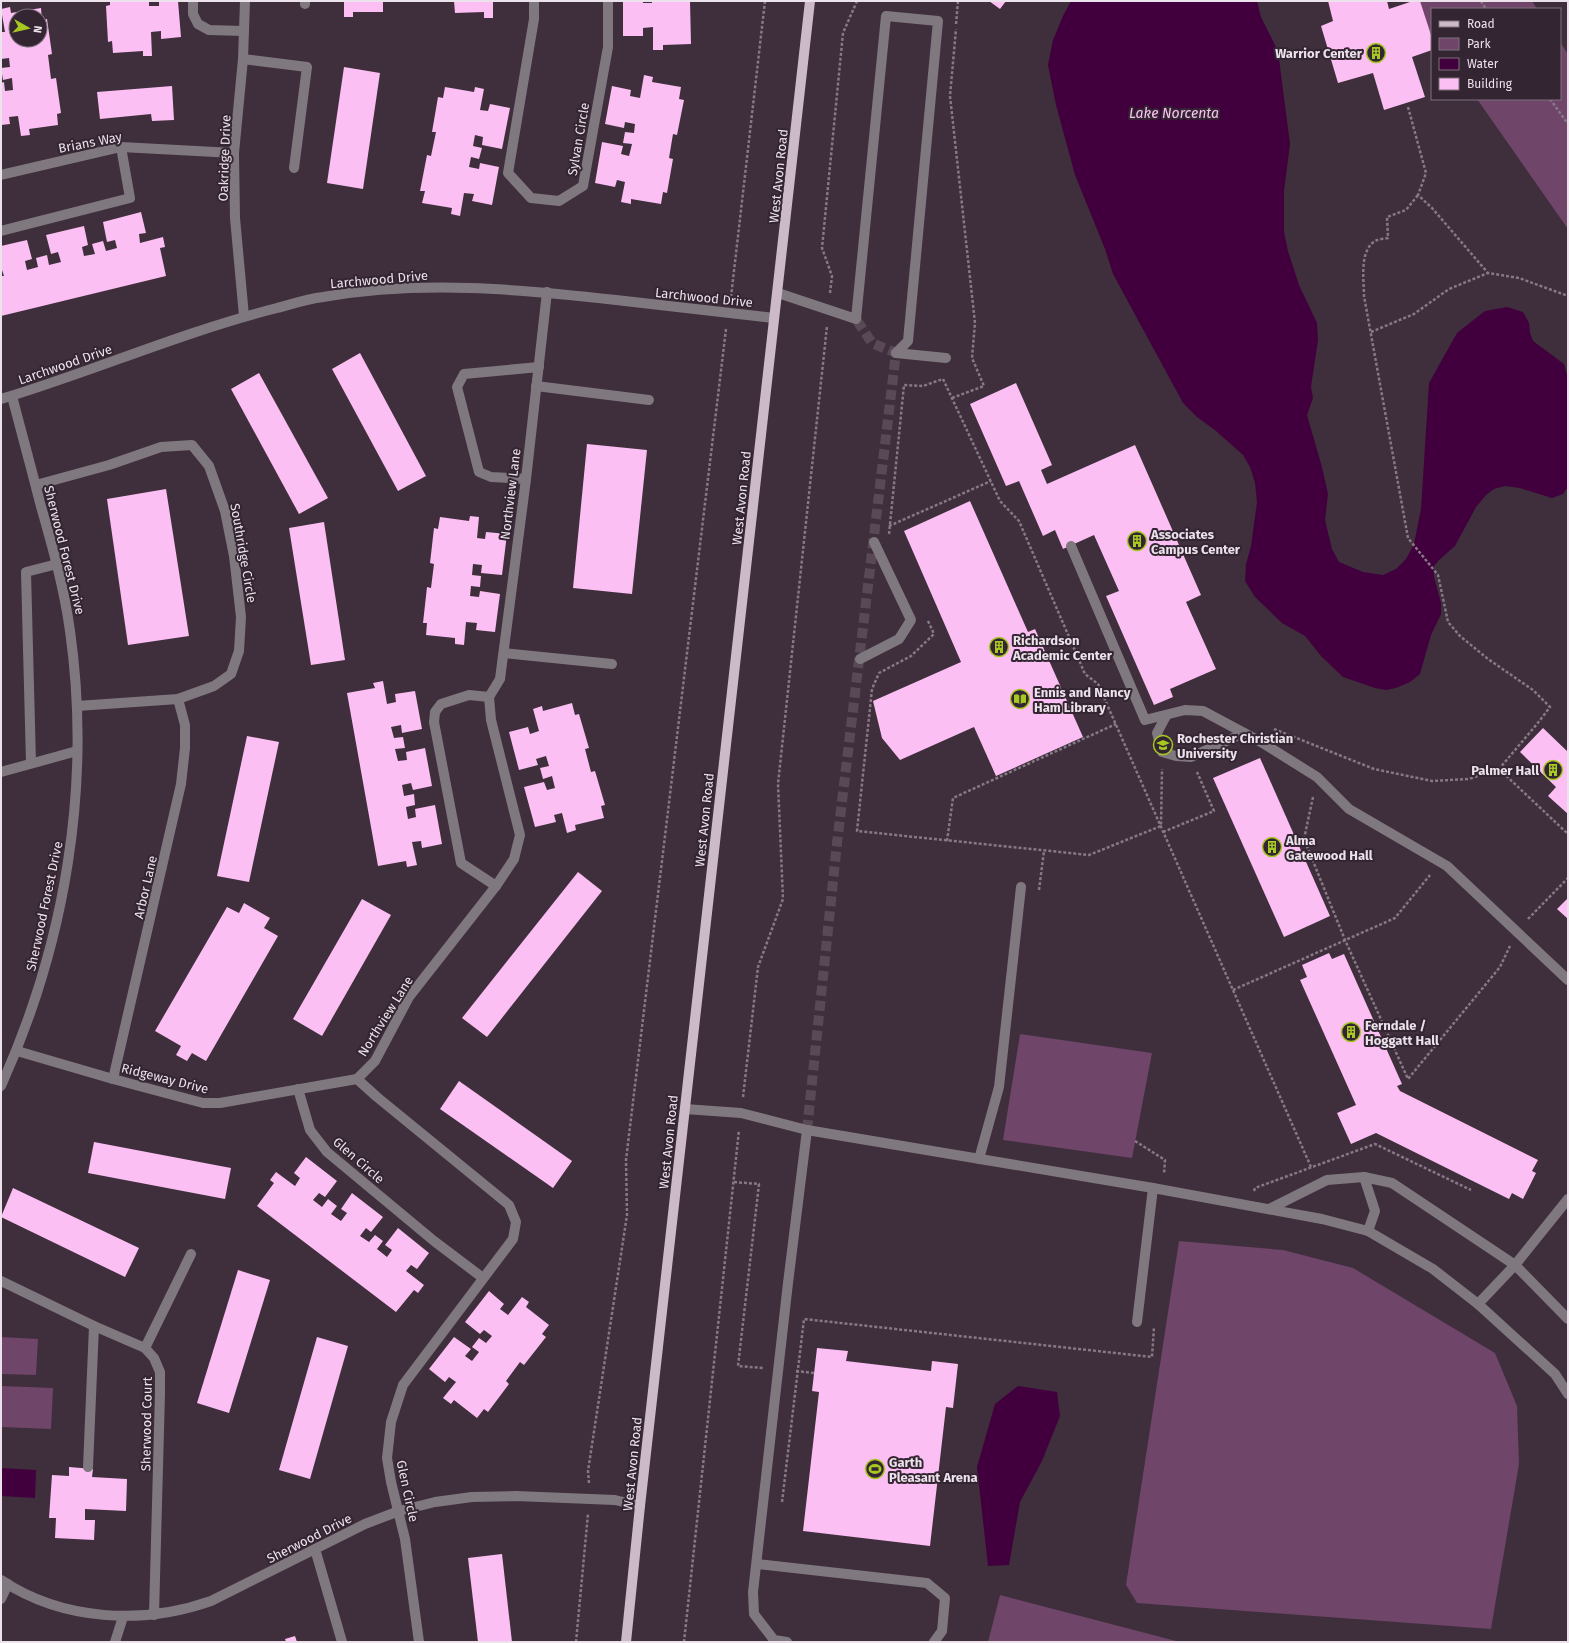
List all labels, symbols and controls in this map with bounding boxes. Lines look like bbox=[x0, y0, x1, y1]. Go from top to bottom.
north arrow bbox=[8, 8, 48, 48]
legend bbox=[1431, 8, 1561, 100]
text: Road bbox=[1467, 17, 1495, 31]
text: N bbox=[30, 25, 44, 34]
text: Park bbox=[1467, 37, 1491, 51]
building icon: Warrior Center bbox=[1365, 42, 1387, 64]
place label: Warrior Center bbox=[1275, 46, 1363, 61]
text: Water bbox=[1467, 57, 1499, 71]
text: Building bbox=[1467, 77, 1513, 91]
street label: Sylvan Circle bbox=[565, 101, 592, 177]
water label: Lake Norcenta bbox=[1129, 105, 1219, 122]
street label: Oakridge Drive bbox=[215, 114, 234, 202]
street label: West Avon Road bbox=[766, 128, 791, 224]
street label: Brians Way bbox=[57, 129, 124, 156]
street label: Larchwood Drive bbox=[330, 268, 429, 291]
street label: Larchwood Drive bbox=[654, 285, 754, 310]
street label: Larchwood Drive bbox=[16, 341, 114, 388]
street label: Northview Lane bbox=[497, 448, 524, 541]
street label: West Avon Road bbox=[729, 450, 754, 546]
street label: Sherwood Forest Drive bbox=[41, 484, 88, 616]
street label: Southridge Circle bbox=[227, 502, 260, 604]
place label: Associates Campus Center bbox=[1150, 527, 1241, 557]
building icon: Associates Campus Center bbox=[1126, 530, 1148, 552]
place label: Richardson Academic Center bbox=[1012, 633, 1113, 663]
building icon: Richardson Academic Center bbox=[988, 636, 1010, 658]
place label: Ennis and Nancy Ham Library bbox=[1034, 685, 1131, 715]
library icon: Ennis and Nancy Ham Library bbox=[1009, 688, 1031, 710]
place label: Rochester Christian University bbox=[1177, 731, 1293, 761]
school or university icon: Rochester Christian University bbox=[1152, 734, 1174, 756]
building icon: Palmer Hall bbox=[1542, 759, 1564, 781]
place label: Palmer Hall bbox=[1471, 763, 1539, 778]
street label: West Avon Road bbox=[692, 772, 717, 868]
place label: Alma Gatewood Hall bbox=[1285, 833, 1373, 863]
building icon: Alma Gatewood Hall bbox=[1261, 836, 1283, 858]
street label: Sherwood Forest Drive bbox=[23, 840, 66, 972]
street label: Arbor Lane bbox=[131, 854, 160, 920]
street label: Northview Lane bbox=[355, 973, 416, 1059]
place label: Ferndale / Hoggatt Hall bbox=[1365, 1018, 1439, 1048]
building icon: Ferndale / Hoggatt Hall bbox=[1340, 1021, 1362, 1043]
street label: Ridgeway Drive bbox=[120, 1060, 210, 1097]
street label: West Avon Road bbox=[656, 1094, 681, 1190]
street label: Glen Circle bbox=[330, 1134, 387, 1187]
street label: Sherwood Court bbox=[138, 1376, 155, 1471]
street label: West Avon Road bbox=[620, 1416, 645, 1512]
place label: Garth Pleasant Arena bbox=[889, 1455, 978, 1485]
sports icon: Garth Pleasant Arena bbox=[864, 1458, 886, 1480]
street label: Glen Circle bbox=[394, 1459, 421, 1523]
street label: Sherwood Drive bbox=[264, 1511, 354, 1566]

